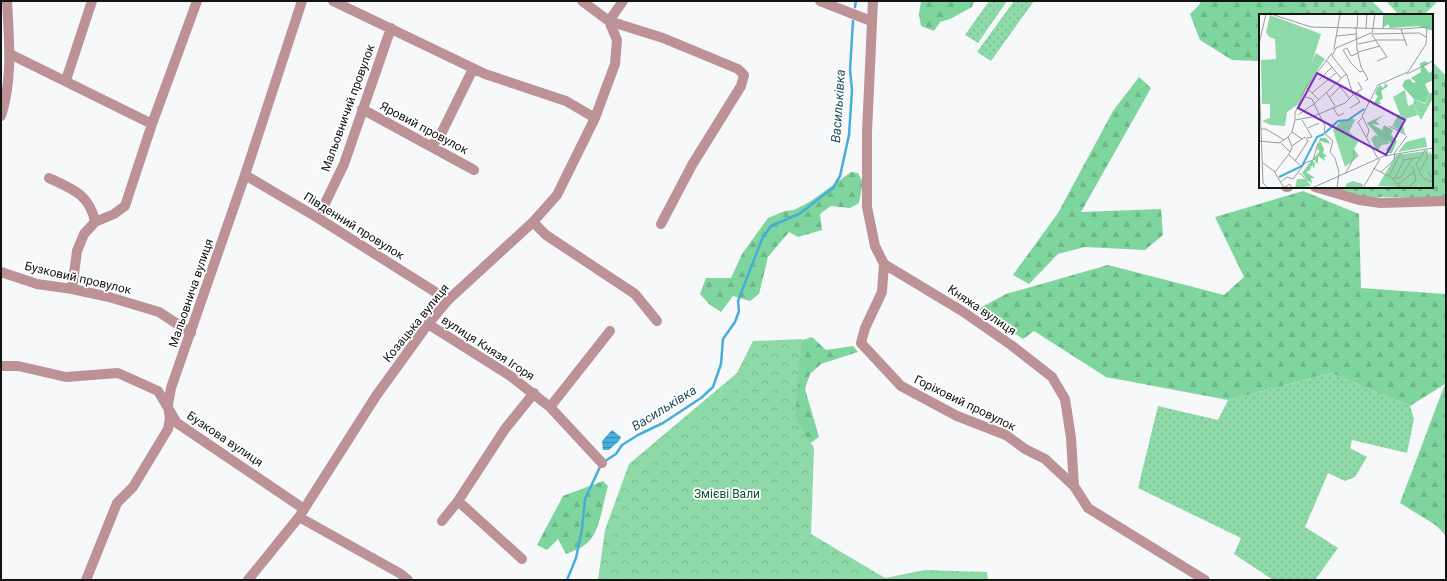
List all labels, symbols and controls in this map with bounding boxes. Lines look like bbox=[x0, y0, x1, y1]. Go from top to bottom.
inset map bbox=[1259, 14, 1433, 188]
street label: Мальовничий провулок bbox=[318, 42, 378, 174]
water label: Васильківка bbox=[828, 69, 848, 143]
street label: Яровий провулок bbox=[377, 99, 471, 157]
street label: Південний провулок bbox=[301, 189, 407, 263]
street label: Мальовнича вулиця bbox=[166, 237, 216, 349]
street label: Бузковий провулок bbox=[23, 259, 133, 297]
street label: Козацька вулиця bbox=[380, 281, 452, 365]
street label: Княжа вулиця bbox=[945, 282, 1019, 338]
street label: вулиця Князя Ігоря bbox=[439, 313, 537, 383]
street label: Горіховий провулок bbox=[912, 372, 1019, 434]
water label: Васильківка bbox=[629, 382, 699, 434]
street label: Бузкова вулиця bbox=[184, 408, 266, 470]
park label: Змієві Вали bbox=[694, 487, 760, 501]

